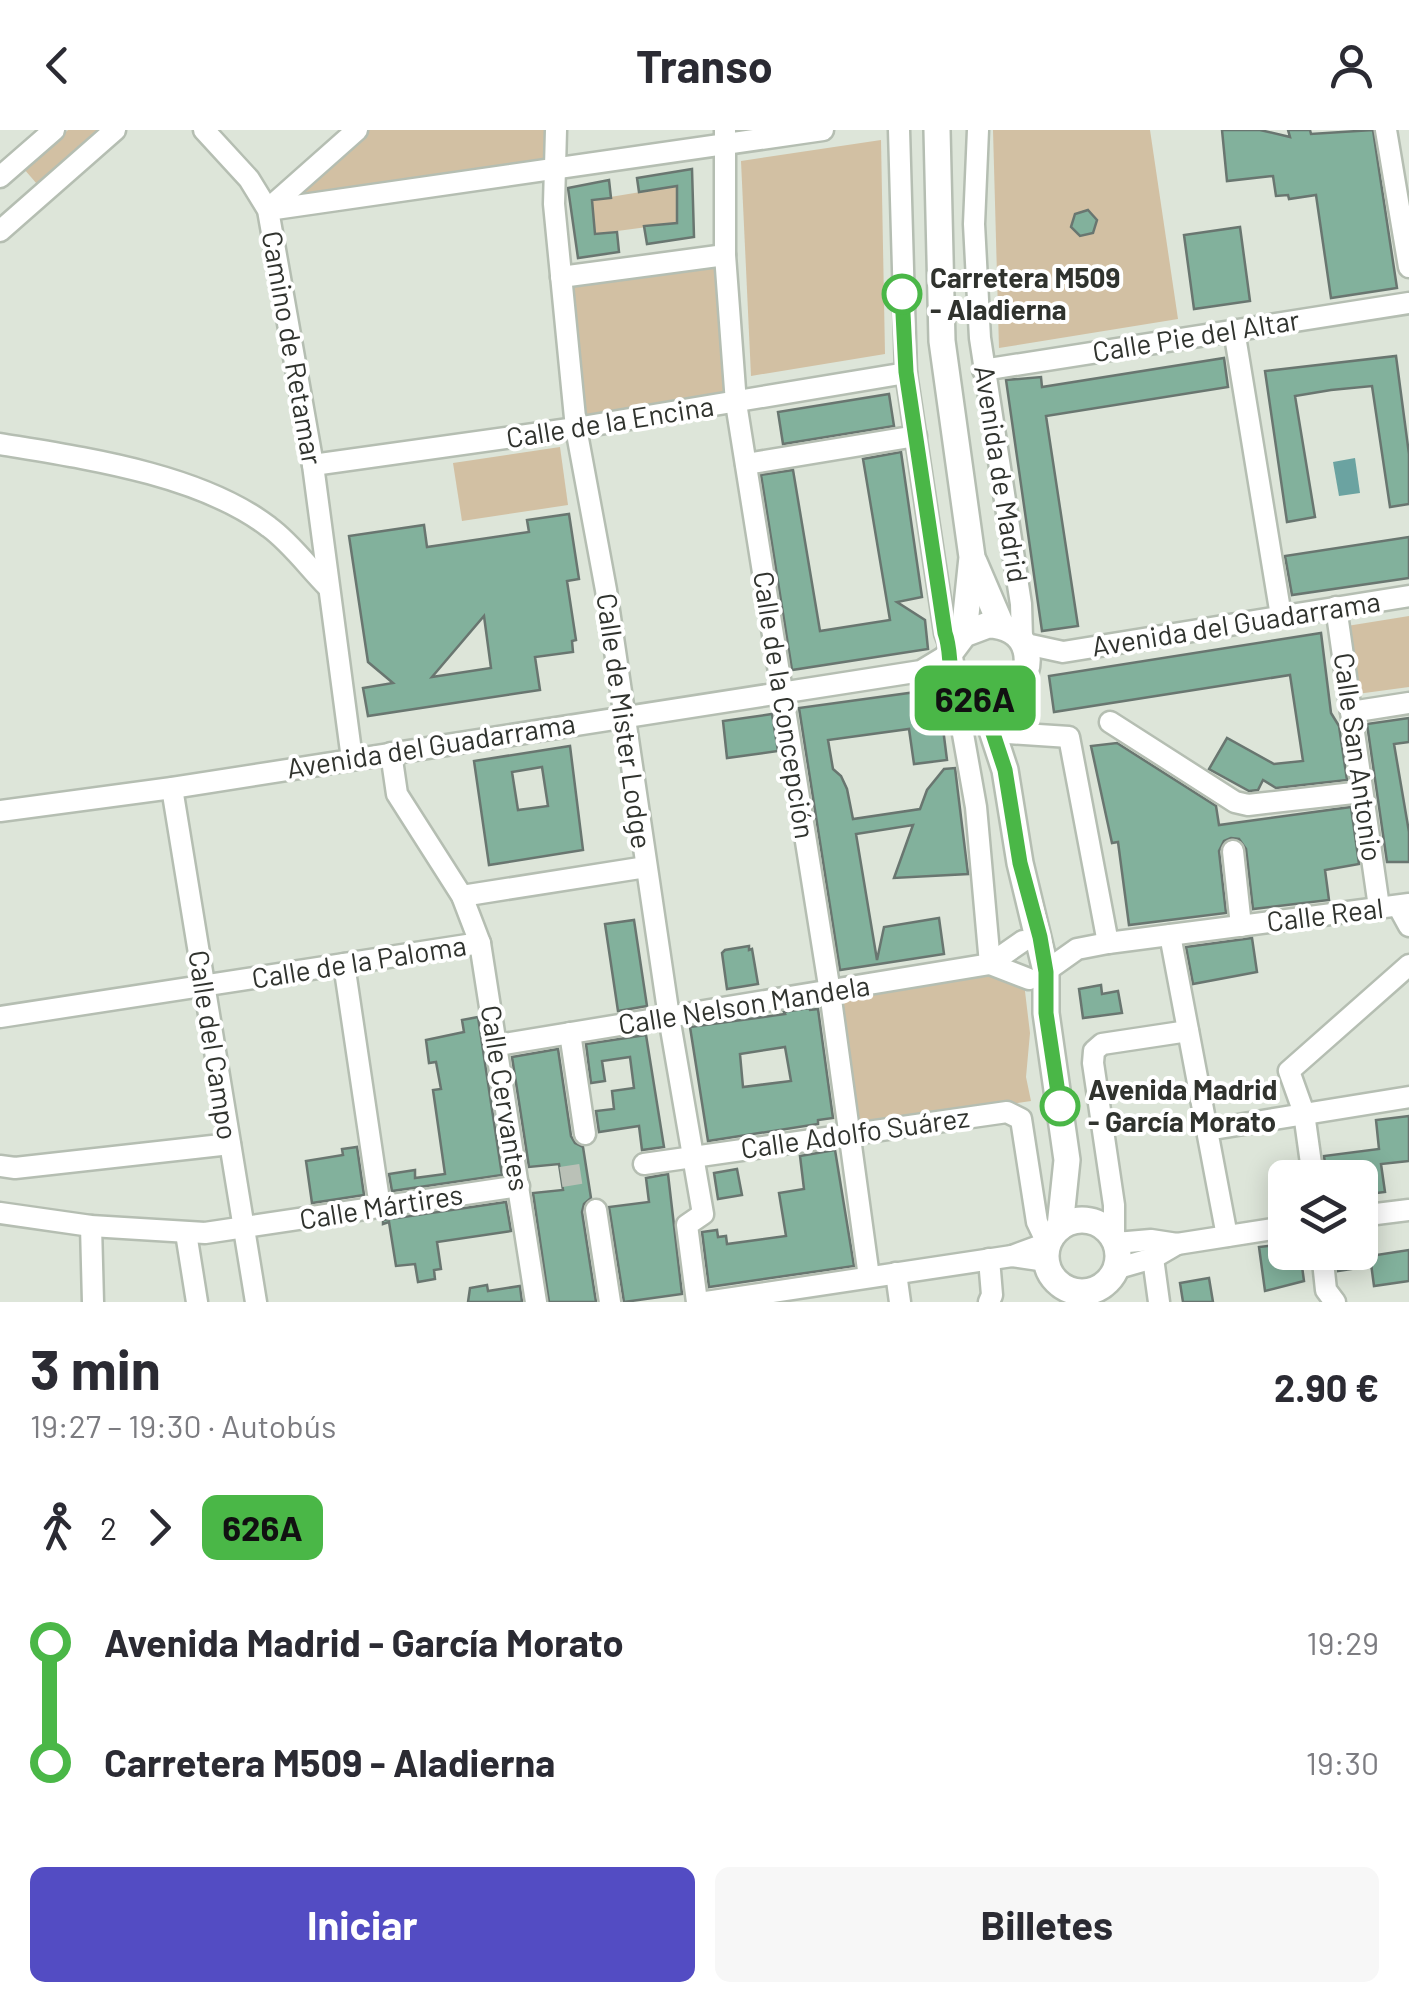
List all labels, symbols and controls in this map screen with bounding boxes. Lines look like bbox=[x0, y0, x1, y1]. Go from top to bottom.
icon: back bbox=[30, 38, 85, 93]
text: Transo bbox=[636, 38, 773, 92]
icon: person bbox=[1324, 38, 1379, 93]
street label: Camino de Retamar bbox=[256, 228, 330, 467]
place label: Carretera M509 - Aladierna bbox=[930, 260, 1120, 326]
marker: Carretera M509 - Aladierna bbox=[883, 275, 921, 313]
street label: Calle Pie del Altar bbox=[1090, 302, 1302, 368]
street label: Avenida de Madrid bbox=[968, 363, 1036, 585]
street label: Calle de la Encina bbox=[504, 388, 716, 454]
street label: Calle de la Concepción bbox=[747, 569, 823, 841]
street label: Avenida del Guadarrama bbox=[1089, 583, 1383, 663]
street label: Calle de Mister Lodge bbox=[590, 591, 660, 851]
street label: Calle San Antonio bbox=[1328, 650, 1390, 863]
line badge: 626A bbox=[905, 666, 1045, 730]
text: 626A bbox=[935, 677, 1015, 719]
street label: Avenida del Guadarrama bbox=[284, 705, 578, 785]
street label: Calle Real bbox=[1265, 890, 1385, 938]
street label: Calle de la Paloma bbox=[249, 927, 468, 995]
street label: Calle del Campo bbox=[182, 948, 246, 1142]
street label: Calle Nelson Mandela bbox=[616, 967, 872, 1041]
street label: Calle Cervantes bbox=[475, 1002, 537, 1193]
place label: Avenida Madrid - García Morato bbox=[1088, 1072, 1277, 1138]
marker: Avenida Madrid - García Morato bbox=[1041, 1087, 1079, 1125]
street label: Calle Adolfo Suárez bbox=[738, 1099, 971, 1165]
map controls bbox=[1268, 1160, 1378, 1270]
button: layers bbox=[1268, 1160, 1378, 1270]
street label: Calle Mártires bbox=[297, 1176, 465, 1236]
text: 3 min bbox=[30, 1335, 161, 1401]
text: 2.90 € bbox=[1274, 1364, 1379, 1410]
text: 19:27 – 19:30 · Autobús bbox=[30, 1406, 336, 1444]
icon: walk bbox=[30, 1500, 85, 1555]
icon: forward bbox=[132, 1500, 187, 1555]
text: 626A bbox=[222, 1506, 303, 1548]
text: 2 bbox=[100, 1508, 117, 1546]
text: Avenida Madrid - García Morato bbox=[104, 1619, 624, 1665]
text: 19:29 bbox=[1306, 1623, 1379, 1661]
text: Carretera M509 - Aladierna bbox=[104, 1739, 555, 1785]
text: 19:30 bbox=[1306, 1743, 1379, 1781]
button: Iniciar bbox=[30, 1867, 695, 1982]
button: Billetes bbox=[715, 1867, 1379, 1982]

